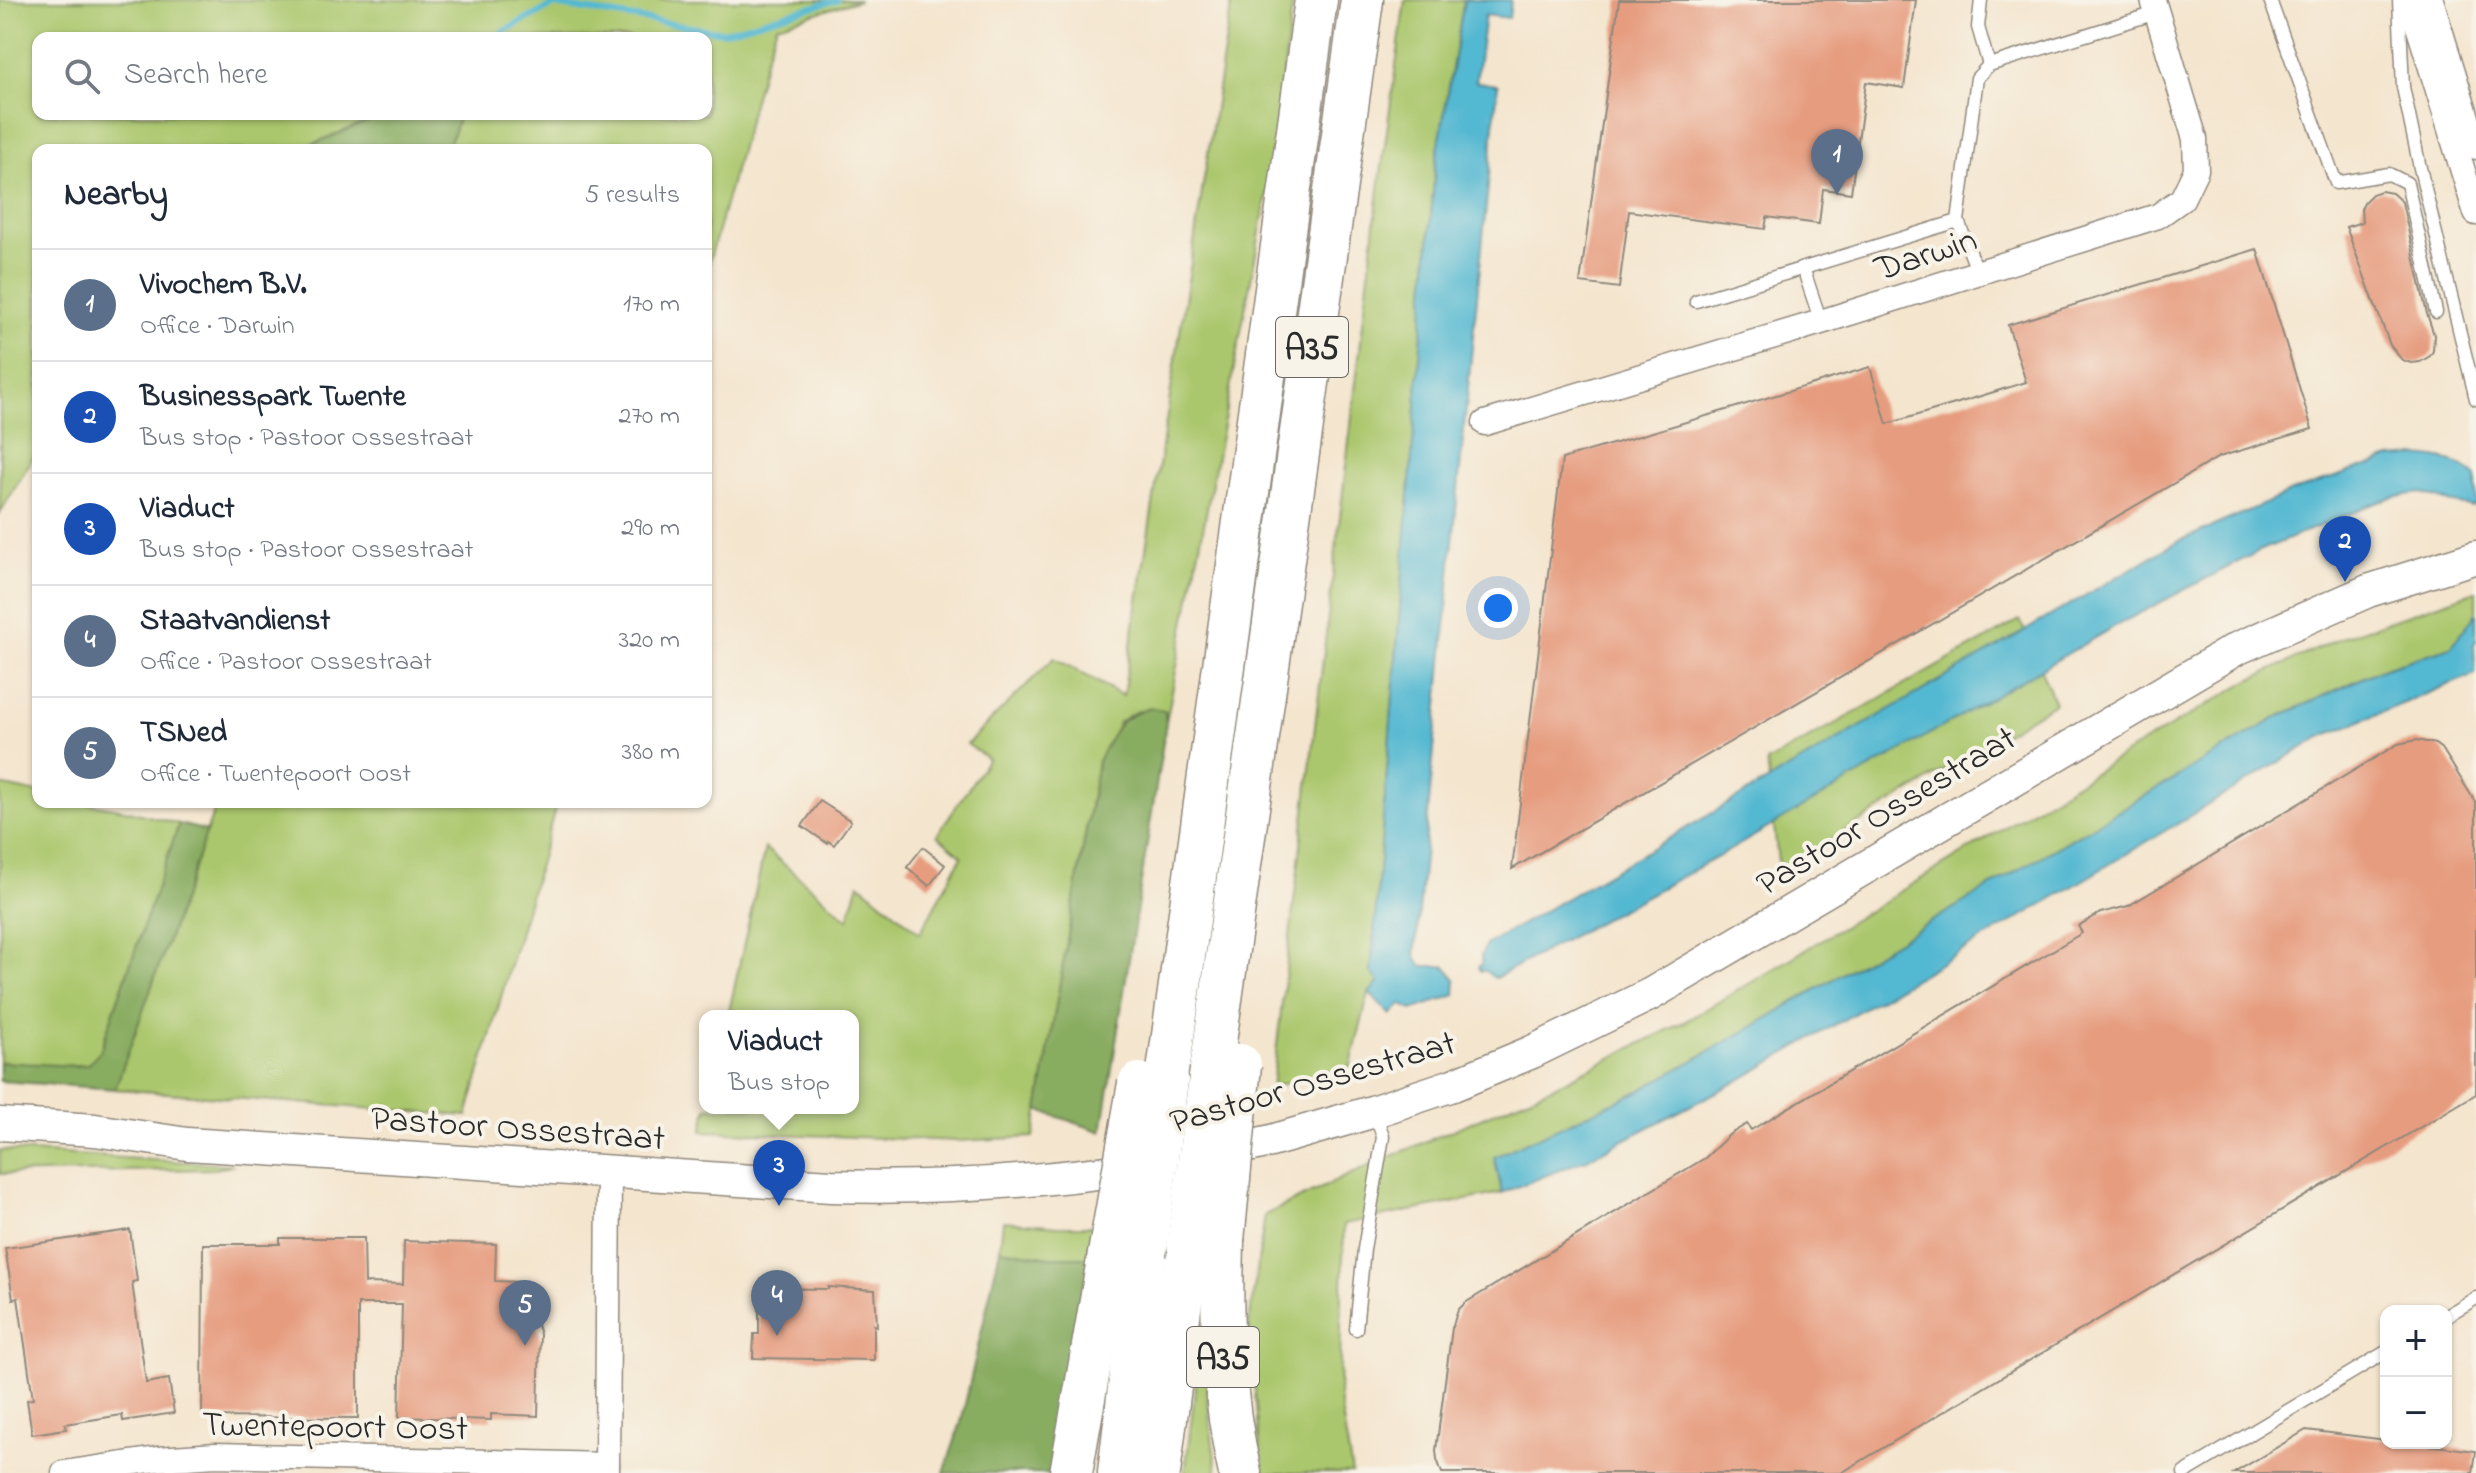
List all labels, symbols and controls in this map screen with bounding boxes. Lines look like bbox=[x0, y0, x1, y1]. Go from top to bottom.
search box bbox=[32, 32, 712, 120]
icon: search bbox=[60, 54, 104, 98]
text: Search here bbox=[124, 54, 268, 98]
pin: 1 bbox=[1811, 129, 1863, 195]
text: Nearby bbox=[64, 171, 168, 221]
text: 5 results bbox=[585, 177, 680, 215]
street label: Darwin bbox=[1867, 215, 1984, 298]
text: Vivochem B.V. bbox=[140, 264, 307, 308]
text: 1 bbox=[86, 286, 94, 324]
text: 170 m bbox=[623, 286, 680, 324]
text: Office · Darwin bbox=[140, 308, 295, 346]
road number: A35 bbox=[1276, 317, 1348, 377]
text: Businesspark Twente bbox=[140, 376, 406, 420]
text: 2 bbox=[84, 398, 96, 436]
text: 270 m bbox=[618, 398, 680, 436]
text: Bus stop · Pastoor Ossestraat bbox=[140, 420, 473, 458]
text: Viaduct bbox=[140, 488, 235, 532]
text: 3 bbox=[85, 510, 95, 548]
text: 290 m bbox=[621, 510, 680, 548]
pin: 2 bbox=[2319, 516, 2371, 582]
text: Bus stop · Pastoor Ossestraat bbox=[140, 532, 473, 570]
your location bbox=[1478, 588, 1518, 628]
text: Staatvandienst bbox=[140, 600, 330, 644]
text: 4 bbox=[85, 622, 95, 660]
text: 320 m bbox=[618, 622, 680, 660]
text: Office · Pastoor Ossestraat bbox=[140, 644, 432, 682]
text: TSNed bbox=[140, 712, 227, 756]
street label: Pastoor Ossestraat bbox=[1747, 714, 2027, 912]
text: 5 bbox=[83, 734, 97, 772]
text: 380 m bbox=[622, 734, 680, 772]
text: Office · Twentepoort Oost bbox=[140, 756, 411, 794]
popup bbox=[699, 1010, 859, 1114]
street label: Pastoor Ossestraat bbox=[1164, 1018, 1462, 1150]
text: Viaduct bbox=[728, 1021, 823, 1065]
text: Bus stop bbox=[728, 1065, 830, 1103]
street label: Pastoor Ossestraat bbox=[369, 1094, 667, 1167]
pin: 3 bbox=[753, 1140, 805, 1206]
pin: 4 bbox=[751, 1270, 803, 1336]
pin: 5 bbox=[499, 1280, 551, 1346]
map controls bbox=[2380, 1305, 2452, 1449]
button: + bbox=[2380, 1305, 2452, 1377]
road number: A35 bbox=[1187, 1327, 1259, 1387]
button: − bbox=[2380, 1377, 2452, 1449]
street label: Twentepoort Oost bbox=[201, 1400, 468, 1457]

